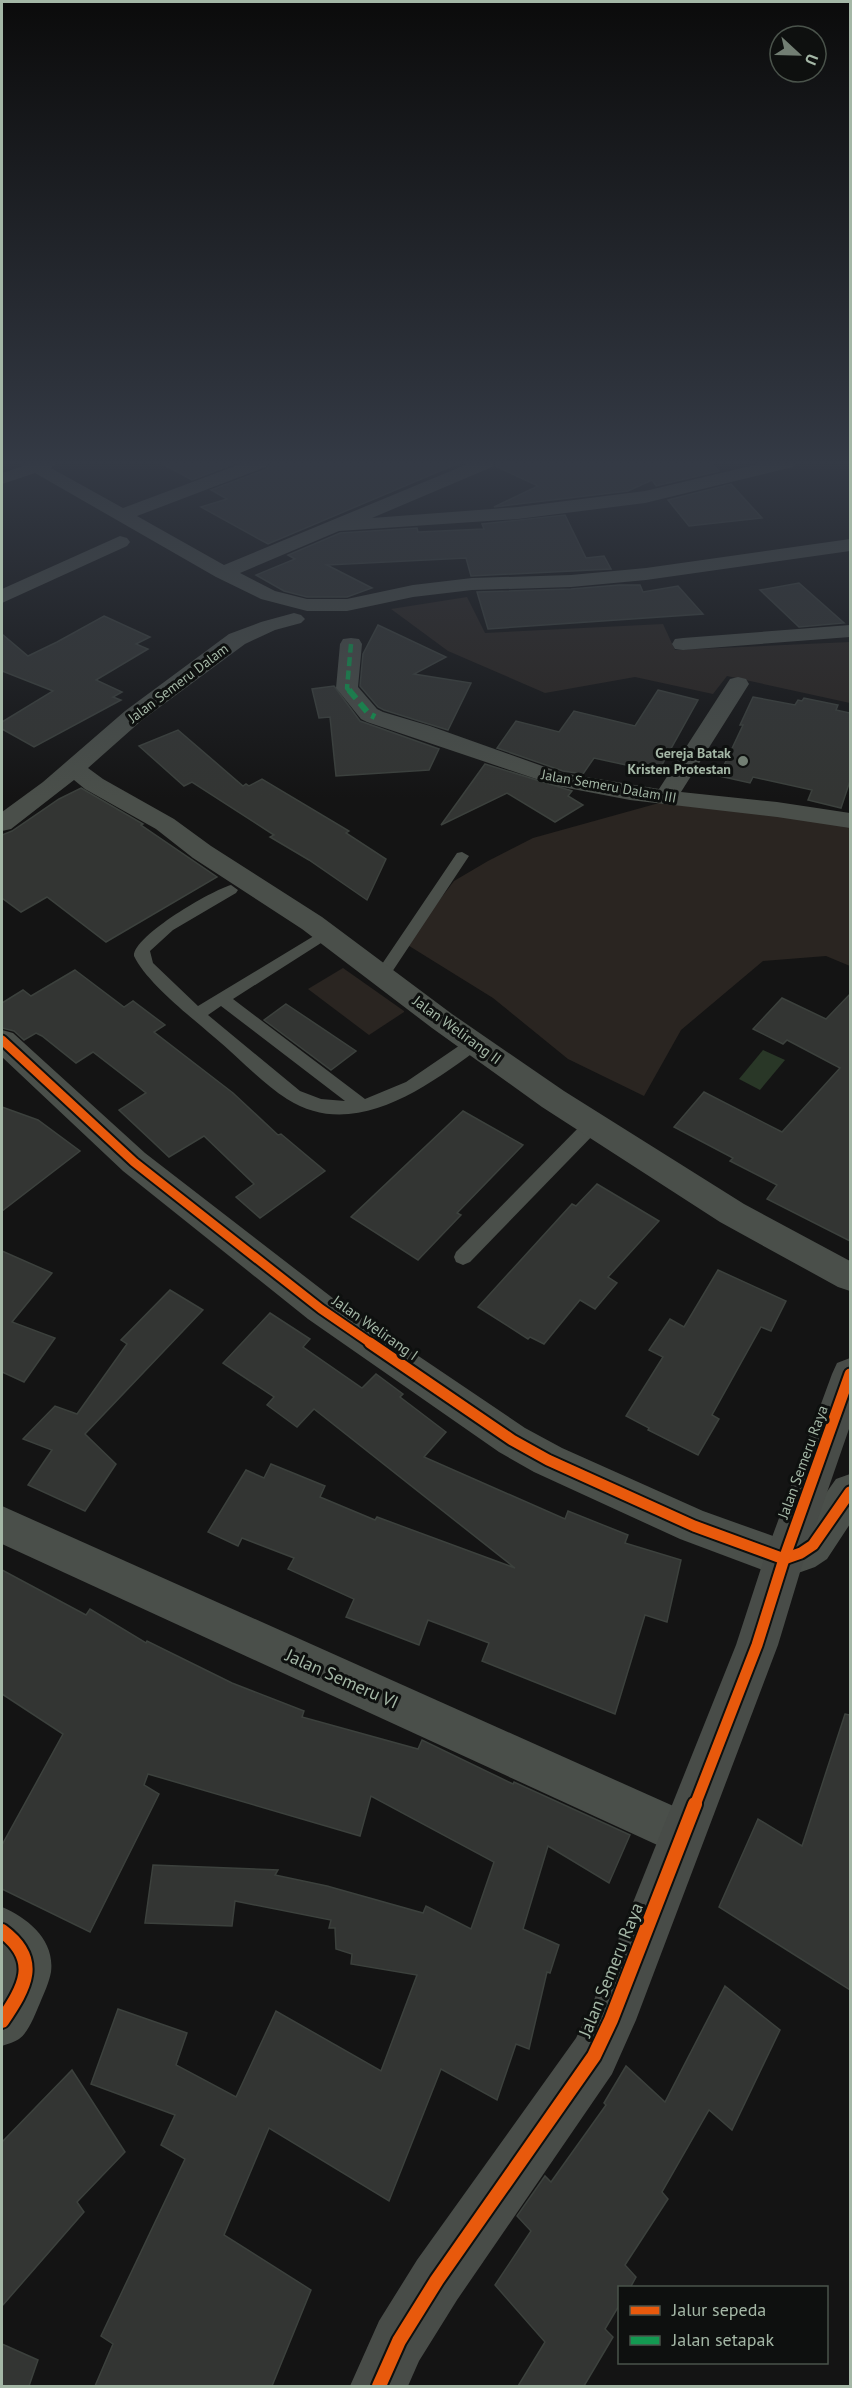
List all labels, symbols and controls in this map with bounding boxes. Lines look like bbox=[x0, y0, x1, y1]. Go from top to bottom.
north arrow bbox=[768, 24, 828, 84]
text: U bbox=[801, 51, 823, 68]
street label: Jalan Semeru Dalam bbox=[123, 639, 232, 727]
place label: Gereja Batak Kristen Protestan bbox=[628, 744, 731, 778]
marker: Gereja Batak Kristen Protestan bbox=[736, 754, 750, 768]
street label: Jalan Semeru Dalam III bbox=[539, 765, 678, 807]
street label: Jalan Welirang II bbox=[408, 990, 505, 1068]
street label: Jalan Welirang I bbox=[328, 1290, 422, 1364]
street label: Jalan Semeru Raya bbox=[773, 1403, 832, 1522]
street label: Jalan Semeru VI bbox=[281, 1643, 402, 1714]
street label: Jalan Semeru Raya bbox=[573, 1899, 648, 2041]
legend bbox=[618, 2286, 828, 2364]
text: Jalur sepeda bbox=[671, 2298, 766, 2321]
text: Jalan setapak bbox=[671, 2328, 774, 2351]

